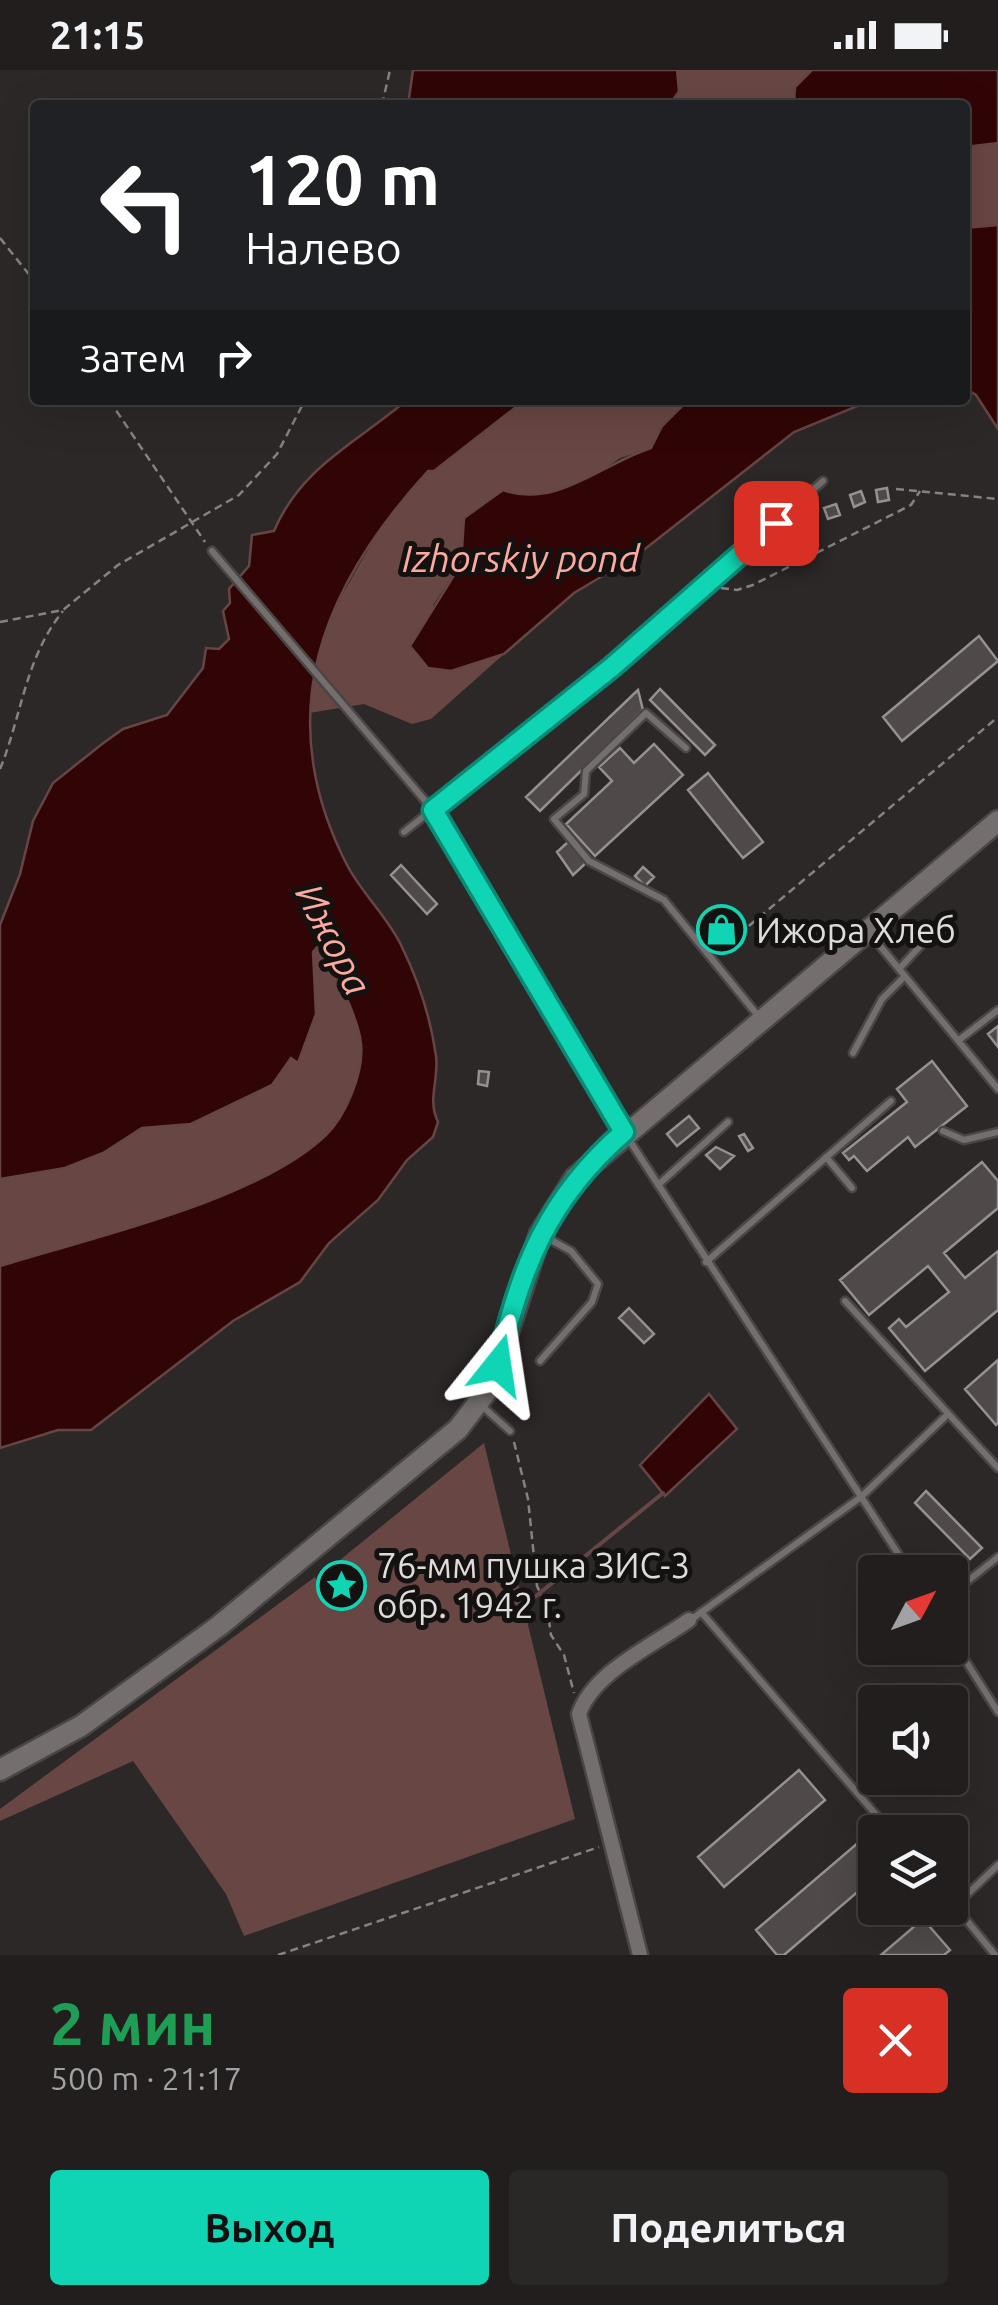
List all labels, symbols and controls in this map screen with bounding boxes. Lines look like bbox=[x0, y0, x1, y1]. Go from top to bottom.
text: 21:15 bbox=[50, 14, 145, 56]
icon: left bbox=[80, 140, 210, 270]
text: 120 m bbox=[245, 140, 440, 218]
text: Налево bbox=[245, 222, 402, 273]
icon: right bbox=[206, 330, 261, 385]
text: Затем bbox=[80, 337, 186, 379]
pin bbox=[734, 481, 819, 566]
icon: arrive bbox=[749, 496, 804, 551]
water label: Izhorskiy pond bbox=[402, 537, 642, 579]
water label: Ижора bbox=[288, 876, 380, 1002]
shop icon: Ижора Хлеб bbox=[695, 904, 747, 956]
place label: Ижора Хлеб bbox=[756, 910, 956, 950]
position arrow bbox=[446, 1313, 550, 1417]
place label: 76-мм пушка ЗИС-3 обр. 1942 г. bbox=[377, 1545, 690, 1625]
north arrow bbox=[858, 1555, 968, 1665]
map controls bbox=[858, 1555, 968, 1925]
place icon: 76-мм пушка ЗИС-3 обр. 1942 г. bbox=[316, 1559, 368, 1611]
button: sound bbox=[858, 1685, 968, 1795]
button: layers bbox=[858, 1815, 968, 1925]
button: close bbox=[843, 1988, 948, 2093]
text: 2 мин bbox=[50, 1989, 215, 2056]
text: 500 m · 21:17 bbox=[50, 2060, 242, 2096]
button: Выход bbox=[50, 2170, 489, 2285]
button: Поделиться bbox=[509, 2170, 948, 2285]

